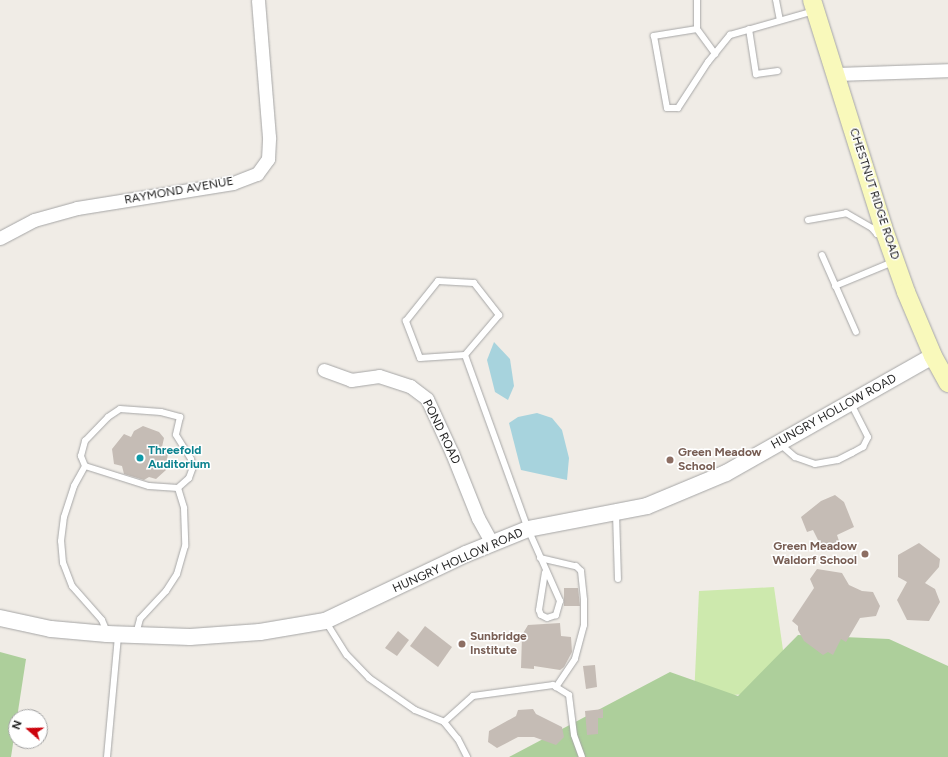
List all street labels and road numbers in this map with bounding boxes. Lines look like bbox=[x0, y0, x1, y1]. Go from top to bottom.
street label: CHESTNUT RIDGE ROAD bbox=[846, 126, 902, 262]
street label: RAYMOND AVENUE bbox=[123, 174, 235, 208]
street label: HUNGRY HOLLOW ROAD bbox=[769, 371, 899, 453]
street label: POND ROAD bbox=[419, 397, 463, 467]
street label: HUNGRY HOLLOW ROAD bbox=[391, 526, 525, 596]

